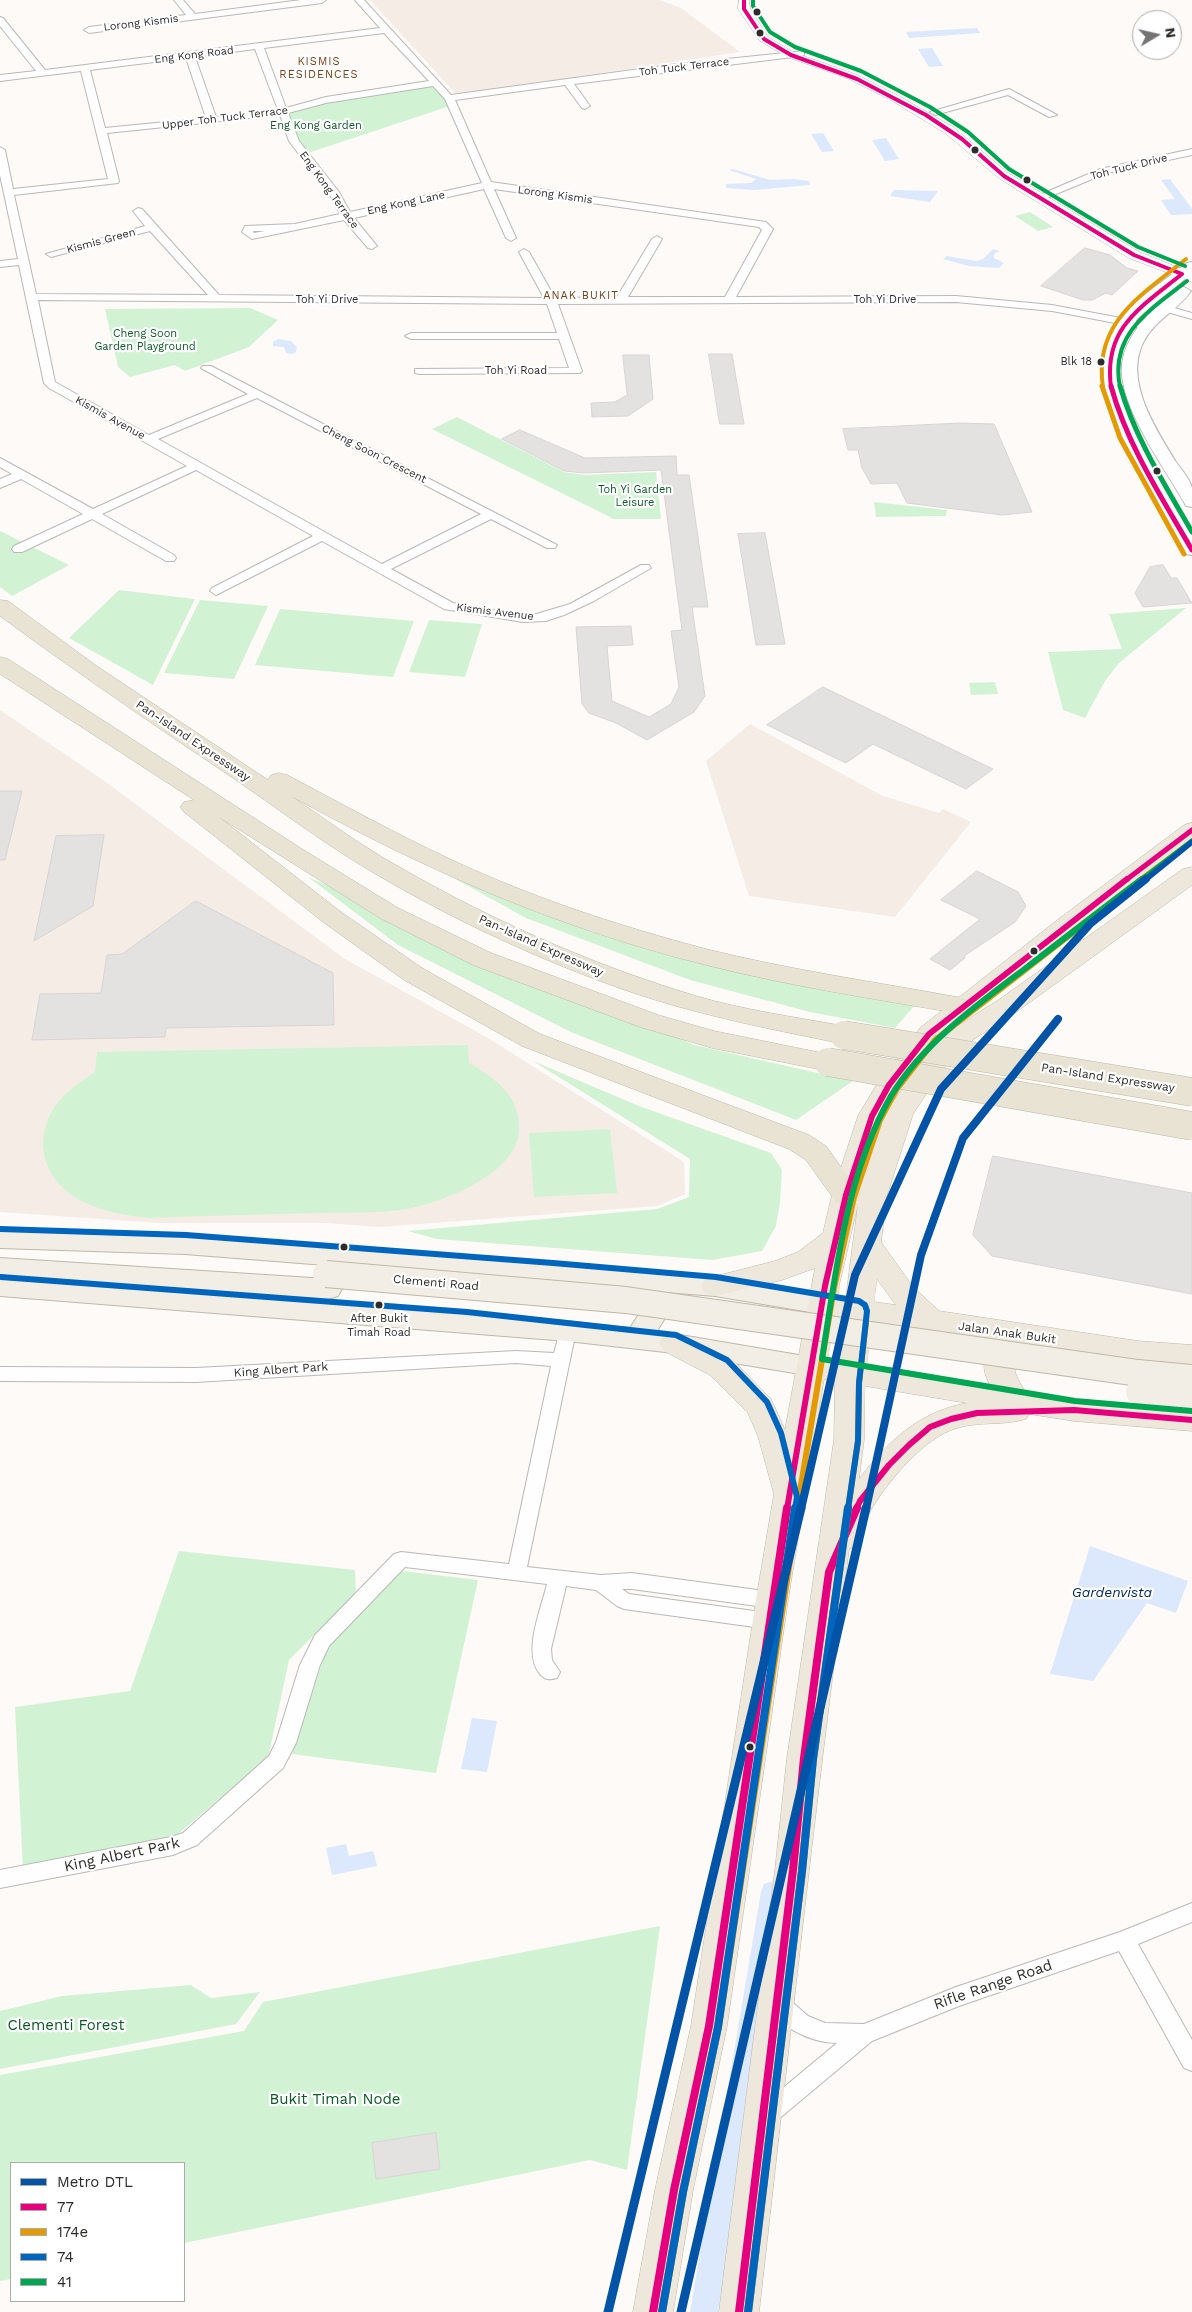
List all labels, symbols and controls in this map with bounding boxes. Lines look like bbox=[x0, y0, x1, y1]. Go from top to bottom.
unlabelled marker bbox=[752, 7, 762, 17]
north arrow bbox=[1132, 10, 1182, 60]
street label: Lorong Kismis bbox=[103, 12, 179, 34]
text: N bbox=[1162, 26, 1180, 39]
unlabelled marker bbox=[755, 28, 765, 38]
street label: Eng Kong Road bbox=[153, 44, 235, 66]
district label: KISMIS RESIDENCES bbox=[278, 55, 360, 81]
street label: Toh Tuck Terrace bbox=[638, 55, 730, 79]
street label: Upper Toh Tuck Terrace bbox=[161, 104, 289, 132]
park label: Eng Kong Garden bbox=[270, 119, 362, 133]
unlabelled marker bbox=[970, 145, 980, 155]
street label: Eng Kong Terrace bbox=[296, 149, 362, 231]
street label: Toh Tuck Drive bbox=[1089, 151, 1169, 183]
unlabelled marker bbox=[1022, 175, 1032, 185]
street label: Lorong Kismis bbox=[517, 183, 593, 207]
street label: Eng Kong Lane bbox=[366, 188, 446, 218]
street label: Kismis Green bbox=[65, 225, 137, 257]
district label: ANAK BUKIT bbox=[542, 289, 620, 303]
street label: Toh Yi Drive bbox=[296, 293, 358, 307]
street label: Toh Yi Drive bbox=[854, 293, 916, 307]
park label: Cheng Soon Garden Playground bbox=[94, 327, 196, 353]
place label: Blk 18 bbox=[1060, 355, 1092, 369]
marker: Blk 18 bbox=[1096, 357, 1106, 367]
street label: Toh Yi Road bbox=[485, 364, 547, 378]
street label: Kismis Avenue bbox=[73, 393, 147, 443]
street label: Cheng Soon Crescent bbox=[319, 422, 429, 486]
unlabelled marker bbox=[1152, 466, 1162, 476]
park label: Toh Yi Garden Leisure bbox=[598, 483, 672, 509]
street label: Kismis Avenue bbox=[456, 601, 534, 623]
street label: Pan-Island Expressway bbox=[133, 697, 253, 785]
street label: Pan-Island Expressway bbox=[476, 912, 606, 980]
unlabelled marker bbox=[1029, 946, 1039, 956]
street label: Pan-Island Expressway bbox=[1040, 1060, 1176, 1096]
unlabelled marker bbox=[339, 1242, 349, 1252]
street label: Clementi Road bbox=[392, 1272, 480, 1294]
marker: After Bukit Timah Road bbox=[374, 1300, 384, 1310]
place label: After Bukit Timah Road bbox=[347, 1312, 411, 1338]
street label: Jalan Anak Bukit bbox=[957, 1319, 1057, 1347]
street label: King Albert Park bbox=[233, 1360, 329, 1380]
water label: Gardenvista bbox=[1072, 1585, 1152, 1601]
unlabelled marker bbox=[745, 1742, 755, 1752]
street label: King Albert Park bbox=[62, 1834, 182, 1876]
street label: Rifle Range Road bbox=[931, 1956, 1055, 2014]
park label: Clementi Forest bbox=[7, 2017, 125, 2035]
park label: Bukit Timah Node bbox=[270, 2091, 400, 2109]
legend bbox=[10, 2162, 185, 2302]
text: Metro DTL bbox=[57, 2173, 133, 2191]
text: 77 bbox=[57, 2198, 74, 2216]
text: 174e bbox=[57, 2223, 88, 2241]
text: 74 bbox=[57, 2248, 74, 2266]
text: 41 bbox=[57, 2273, 72, 2291]

